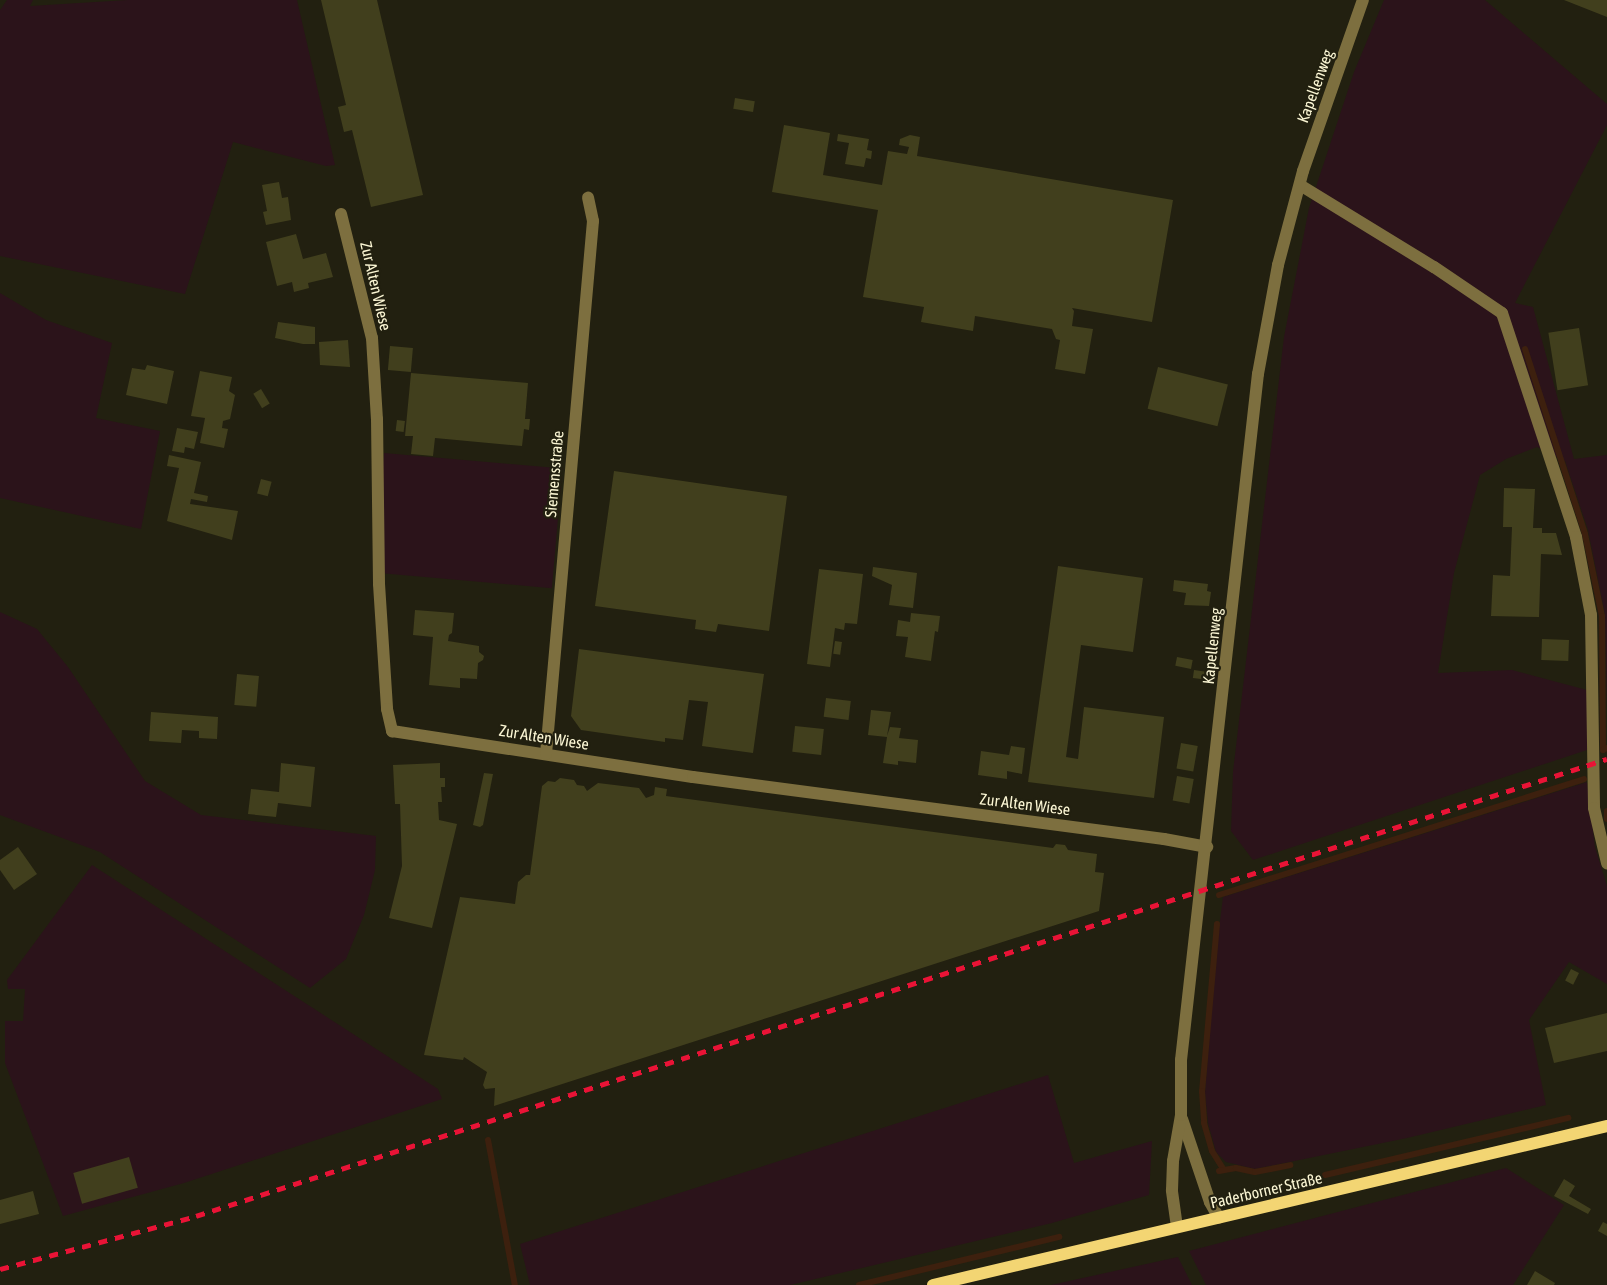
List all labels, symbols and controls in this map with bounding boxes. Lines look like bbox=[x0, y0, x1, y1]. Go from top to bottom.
street label: Kapellenweg bbox=[1293, 47, 1337, 125]
street label: Zur Alten Wiese bbox=[356, 239, 396, 333]
street label: Siemensstraße bbox=[541, 430, 567, 518]
street label: Kapellenweg bbox=[1198, 607, 1226, 685]
street label: Zur Alten Wiese bbox=[498, 720, 590, 754]
street label: Zur Alten Wiese bbox=[979, 789, 1071, 819]
street label: Paderborner Straße bbox=[1208, 1168, 1324, 1212]

